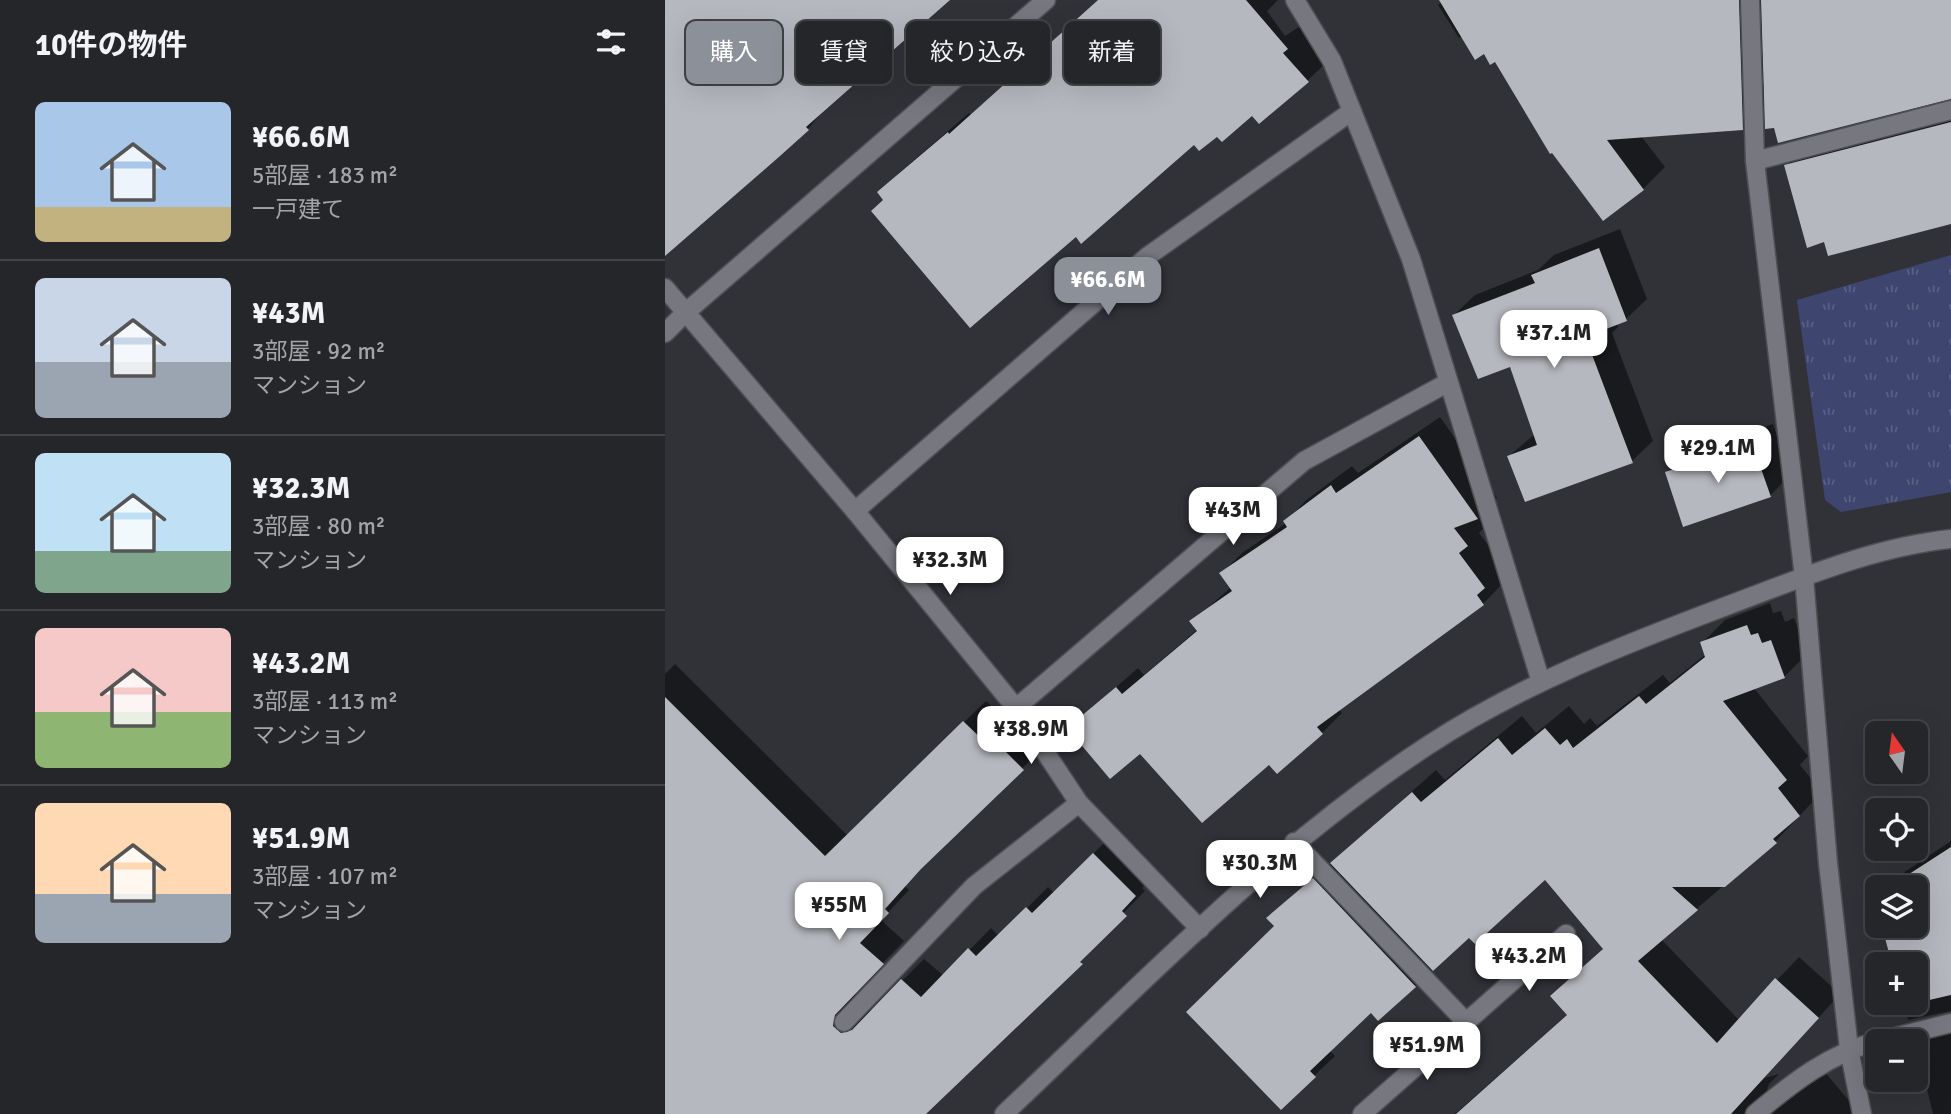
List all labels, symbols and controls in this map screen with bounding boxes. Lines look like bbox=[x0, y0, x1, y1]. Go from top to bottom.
chip: 購入 bbox=[686, 21, 782, 84]
chip: 賃貸 bbox=[796, 21, 892, 84]
chip: 絞り込み bbox=[906, 21, 1050, 84]
chip: 新着 bbox=[1064, 21, 1160, 84]
icon: filters bbox=[592, 23, 630, 61]
text: 10件の物件 bbox=[35, 27, 187, 64]
text: ¥66.6M bbox=[252, 119, 350, 156]
icon: home bbox=[91, 130, 175, 214]
text: 5部屋 · 183 m² bbox=[252, 161, 398, 190]
text: 一戸建て bbox=[252, 195, 344, 224]
pin: ¥66.6M bbox=[1051, 258, 1165, 317]
text: ¥66.6M bbox=[1070, 265, 1146, 294]
text: ¥43M bbox=[252, 295, 326, 332]
icon: home bbox=[91, 306, 175, 390]
pin: ¥37.1M bbox=[1497, 310, 1611, 370]
text: ¥37.1M bbox=[1516, 318, 1592, 347]
text: 3部屋 · 92 m² bbox=[252, 337, 385, 366]
text: マンション bbox=[252, 371, 367, 400]
pin: ¥29.1M bbox=[1661, 426, 1775, 485]
text: ¥29.1M bbox=[1680, 433, 1756, 462]
text: ¥32.3M bbox=[252, 470, 350, 507]
icon: home bbox=[91, 481, 175, 565]
pin: ¥43M bbox=[1192, 488, 1274, 547]
text: ¥43M bbox=[1205, 495, 1261, 524]
text: 3部屋 · 80 m² bbox=[252, 512, 385, 541]
pin: ¥32.3M bbox=[893, 538, 1007, 597]
text: ¥32.3M bbox=[912, 545, 988, 574]
text: マンション bbox=[252, 546, 367, 575]
text: ¥43.2M bbox=[252, 645, 350, 682]
icon: home bbox=[91, 656, 175, 740]
text: 3部屋 · 113 m² bbox=[252, 687, 398, 716]
pin: ¥38.9M bbox=[974, 706, 1088, 766]
text: ¥38.9M bbox=[993, 714, 1069, 743]
text: マンション bbox=[252, 721, 367, 750]
north arrow bbox=[1865, 721, 1929, 784]
map controls bbox=[1865, 721, 1928, 1092]
button: locate bbox=[1865, 798, 1928, 861]
text: ¥51.9M bbox=[252, 820, 350, 857]
icon: home bbox=[91, 831, 175, 915]
pin: ¥30.3M bbox=[1203, 841, 1317, 900]
text: ¥30.3M bbox=[1222, 848, 1298, 877]
text: 3部屋 · 107 m² bbox=[252, 862, 398, 891]
button: layers bbox=[1865, 875, 1928, 938]
pin: ¥55M bbox=[798, 883, 880, 942]
text: ¥55M bbox=[811, 890, 867, 919]
text: マンション bbox=[252, 896, 367, 925]
pin: ¥43.2M bbox=[1472, 934, 1586, 993]
text: ¥43.2M bbox=[1491, 941, 1567, 970]
button: + bbox=[1865, 952, 1928, 1015]
pin: ¥51.9M bbox=[1370, 1023, 1484, 1082]
button: − bbox=[1865, 1029, 1928, 1092]
text: ¥51.9M bbox=[1389, 1030, 1465, 1059]

